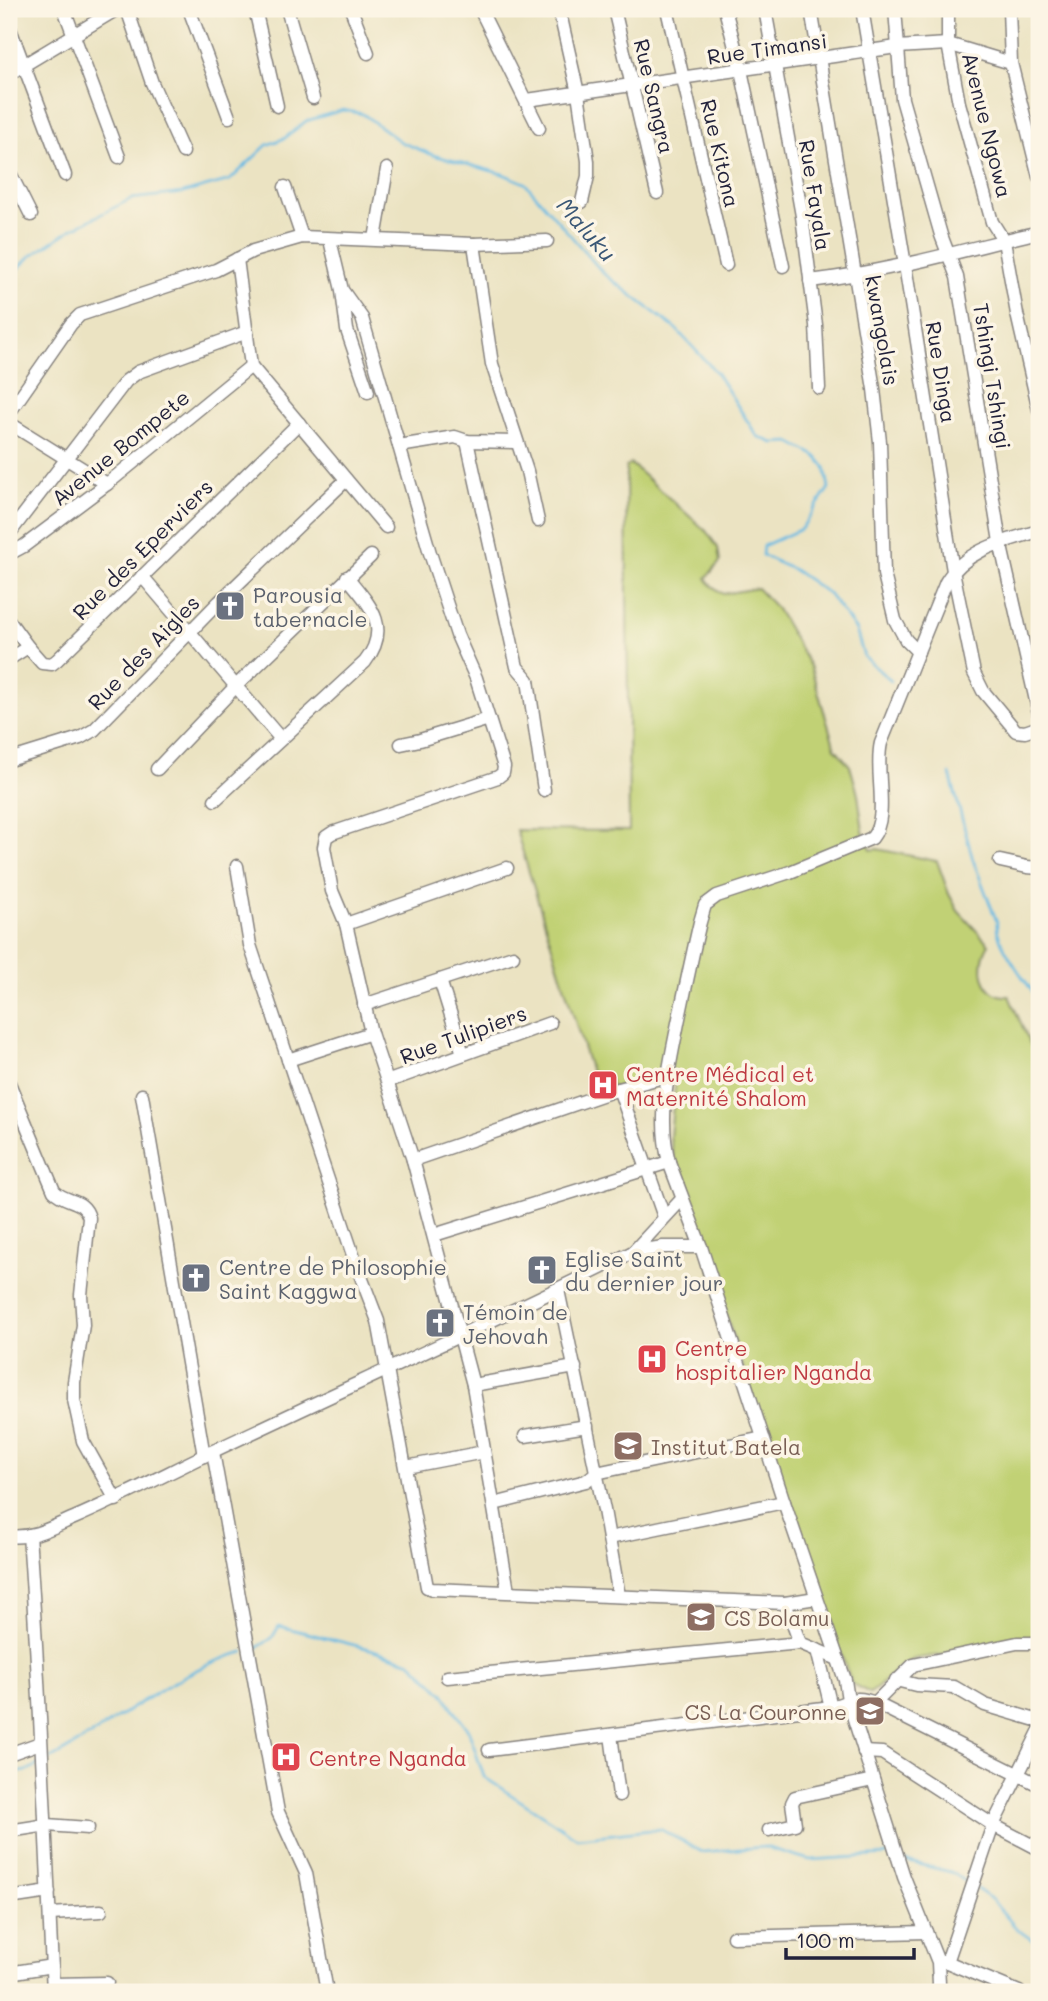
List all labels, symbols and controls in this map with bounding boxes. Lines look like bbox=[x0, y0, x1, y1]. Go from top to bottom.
street label: Rue Timansi bbox=[705, 26, 829, 70]
street label: Rue Sangra bbox=[629, 36, 681, 156]
street label: Avenue Ngowa bbox=[957, 50, 1019, 200]
street label: Rue Kitona bbox=[695, 96, 747, 210]
street label: Rue Fayala bbox=[794, 138, 838, 252]
water label: Maluku bbox=[551, 191, 623, 267]
street label: kwangolais bbox=[860, 273, 906, 387]
street label: Tshingi Tshingi bbox=[968, 301, 1018, 451]
street label: Rue Dinga bbox=[921, 319, 963, 425]
street label: Avenue Bompete bbox=[46, 383, 194, 511]
street label: Rue des Eperviers bbox=[66, 473, 218, 625]
place label: Parousia tabernacle bbox=[253, 581, 368, 632]
street label: Rue des Aigles bbox=[81, 589, 205, 715]
church icon: Parousia tabernacle bbox=[213, 589, 247, 623]
street label: Rue Tulipiers bbox=[396, 999, 530, 1069]
place label: Centre Médical et Maternité Shalom bbox=[626, 1060, 814, 1111]
hospital icon: Centre Médical et Maternité Shalom bbox=[586, 1068, 620, 1102]
place label: Eglise Saint du dernier jour bbox=[565, 1245, 723, 1296]
place label: Centre de Philosophie Saint Kaggwa bbox=[219, 1253, 447, 1304]
church icon: Eglise Saint du dernier jour bbox=[525, 1253, 559, 1287]
church icon: Centre de Philosophie Saint Kaggwa bbox=[179, 1261, 213, 1295]
place label: Témoin de Jehovah bbox=[463, 1298, 568, 1349]
church icon: Témoin de Jehovah bbox=[423, 1306, 457, 1340]
place label: Centre hospitalier Nganda bbox=[675, 1334, 872, 1385]
hospital icon: Centre hospitalier Nganda bbox=[635, 1342, 669, 1376]
school or university icon: Institut Batela bbox=[611, 1429, 645, 1463]
place label: Institut Batela bbox=[651, 1433, 801, 1460]
school or university icon: CS Bolamu bbox=[684, 1600, 718, 1634]
place label: CS Bolamu bbox=[724, 1604, 830, 1631]
school or university icon: CS La Couronne bbox=[853, 1694, 887, 1728]
place label: CS La Couronne bbox=[684, 1698, 847, 1725]
hospital icon: Centre Nganda bbox=[269, 1740, 303, 1774]
place label: Centre Nganda bbox=[309, 1744, 467, 1771]
scale bar bbox=[786, 1917, 913, 1961]
text: 100 m bbox=[796, 1926, 855, 1953]

